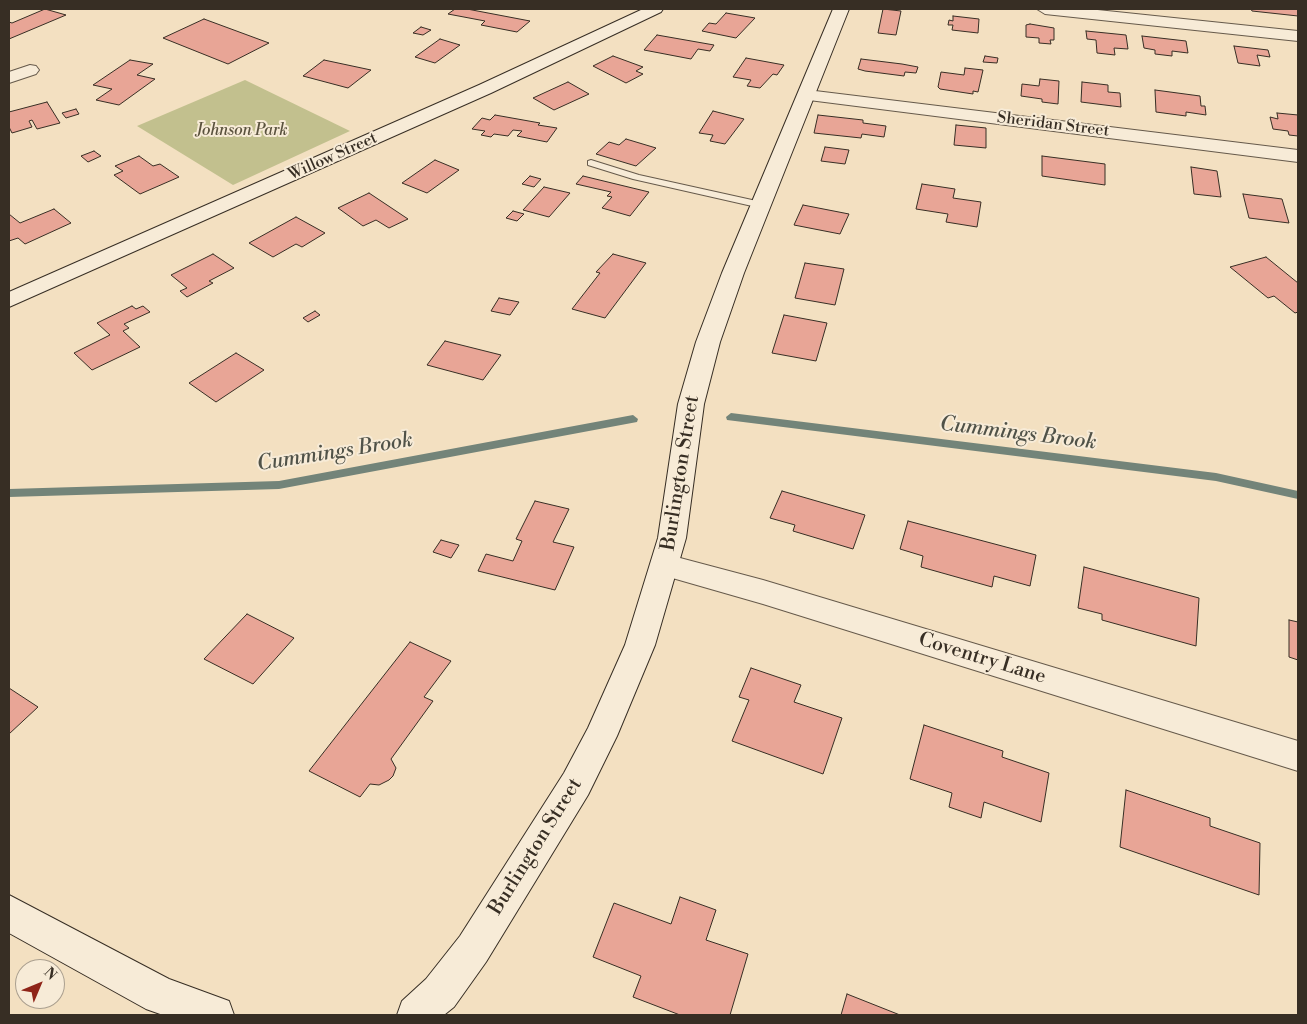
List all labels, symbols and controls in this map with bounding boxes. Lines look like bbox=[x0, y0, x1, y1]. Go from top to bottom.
street label: Sheridan Street bbox=[996, 109, 1110, 141]
park label: Johnson Park bbox=[196, 121, 288, 141]
street label: Willow Street bbox=[286, 129, 380, 185]
street label: Burlington Street bbox=[657, 394, 705, 552]
water label: Cummings Brook bbox=[938, 412, 1098, 456]
water label: Cummings Brook bbox=[255, 428, 415, 478]
street label: Coventry Lane bbox=[915, 628, 1049, 690]
street label: Burlington Street bbox=[484, 774, 588, 920]
north arrow bbox=[15, 959, 65, 1009]
text: N bbox=[40, 964, 60, 984]

